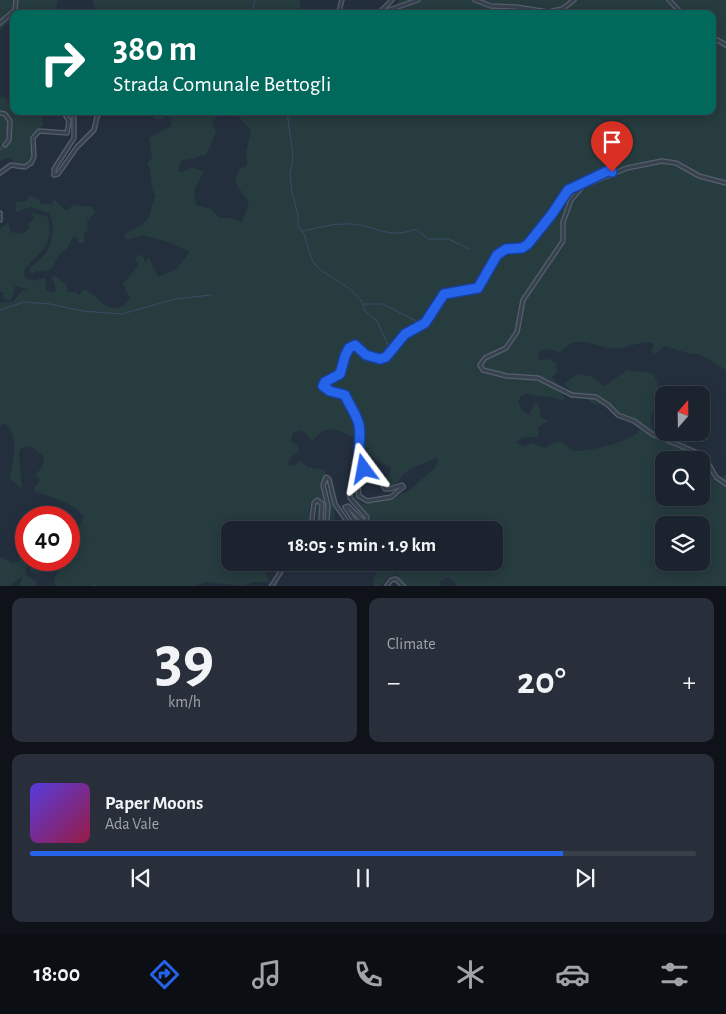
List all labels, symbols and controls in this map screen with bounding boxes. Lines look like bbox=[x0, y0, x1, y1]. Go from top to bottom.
icon: right bbox=[30, 30, 95, 95]
text: 380 m bbox=[113, 32, 197, 67]
text: Strada Comunale Bettogli bbox=[113, 73, 331, 95]
pin bbox=[591, 121, 633, 172]
icon: arrive bbox=[598, 128, 626, 156]
north arrow bbox=[655, 386, 710, 441]
map controls bbox=[655, 386, 710, 571]
position arrow bbox=[337, 442, 389, 494]
button: search bbox=[655, 451, 710, 506]
speed limit sign: 40 bbox=[15, 506, 80, 571]
button: layers bbox=[655, 516, 710, 571]
text: 18:05 · 5 min · 1.9 km bbox=[288, 536, 436, 555]
text: 39 bbox=[155, 628, 214, 693]
text: Climate bbox=[387, 636, 436, 652]
text: 20° bbox=[517, 663, 566, 701]
text: − bbox=[387, 669, 400, 697]
text: + bbox=[683, 669, 696, 697]
text: km/h bbox=[168, 694, 201, 710]
text: Paper Moons bbox=[105, 794, 203, 813]
text: Ada Vale bbox=[105, 816, 159, 832]
icon: previous bbox=[127, 864, 155, 892]
icon: pause bbox=[349, 864, 377, 892]
icon: next bbox=[571, 864, 599, 892]
icon: directions bbox=[147, 957, 182, 992]
icon: music bbox=[249, 957, 284, 992]
icon: phone bbox=[351, 957, 386, 992]
icon: climate bbox=[453, 957, 488, 992]
icon: car bbox=[555, 957, 590, 992]
icon: filters bbox=[657, 957, 692, 992]
text: 18:00 bbox=[34, 963, 80, 985]

